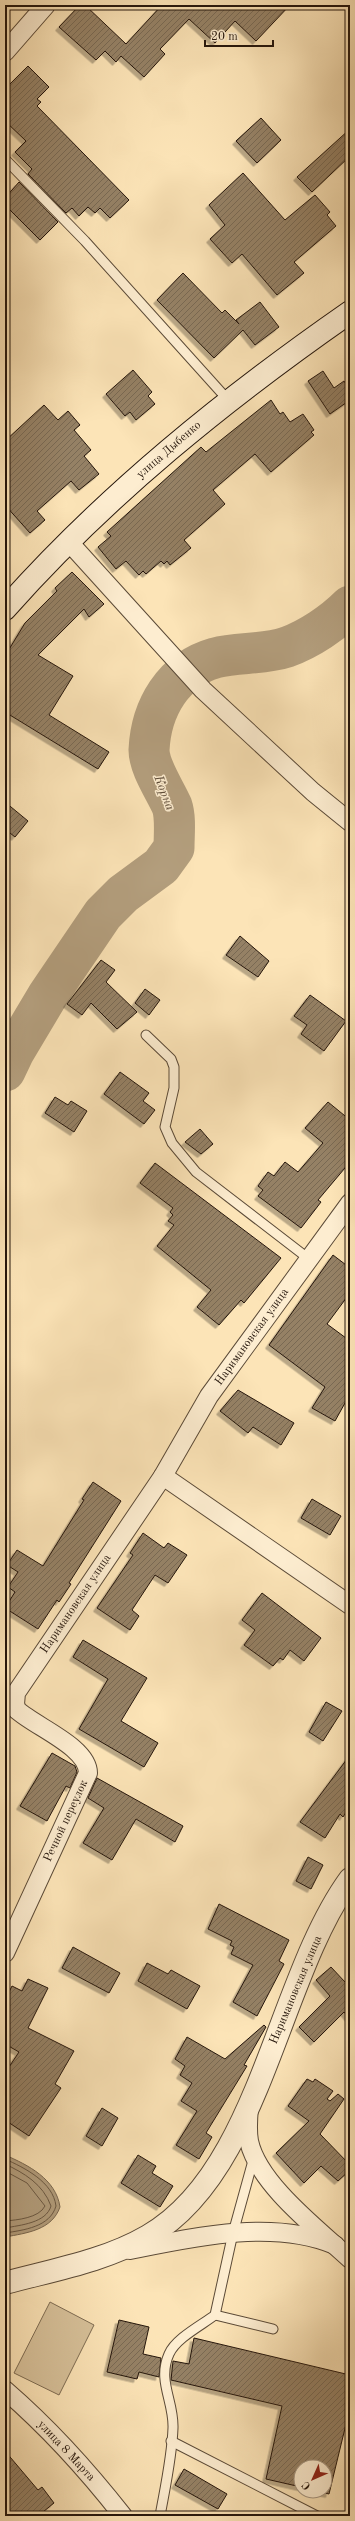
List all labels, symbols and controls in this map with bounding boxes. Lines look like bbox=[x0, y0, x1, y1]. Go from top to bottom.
scale bar bbox=[205, 22, 273, 48]
text: 20 m bbox=[211, 31, 238, 43]
street label: улица Дыбенко bbox=[135, 419, 203, 481]
water label: Корна bbox=[151, 773, 177, 812]
street label: Наримановская улица bbox=[213, 1286, 291, 1388]
street label: Наримановская улица bbox=[38, 1552, 114, 1656]
street label: Речной переулок bbox=[42, 1778, 90, 1864]
street label: Наримановская улица bbox=[268, 1934, 324, 2046]
street label: улица 8 Марта bbox=[35, 2418, 97, 2484]
north arrow bbox=[293, 2459, 333, 2499]
text: С bbox=[301, 2479, 313, 2491]

